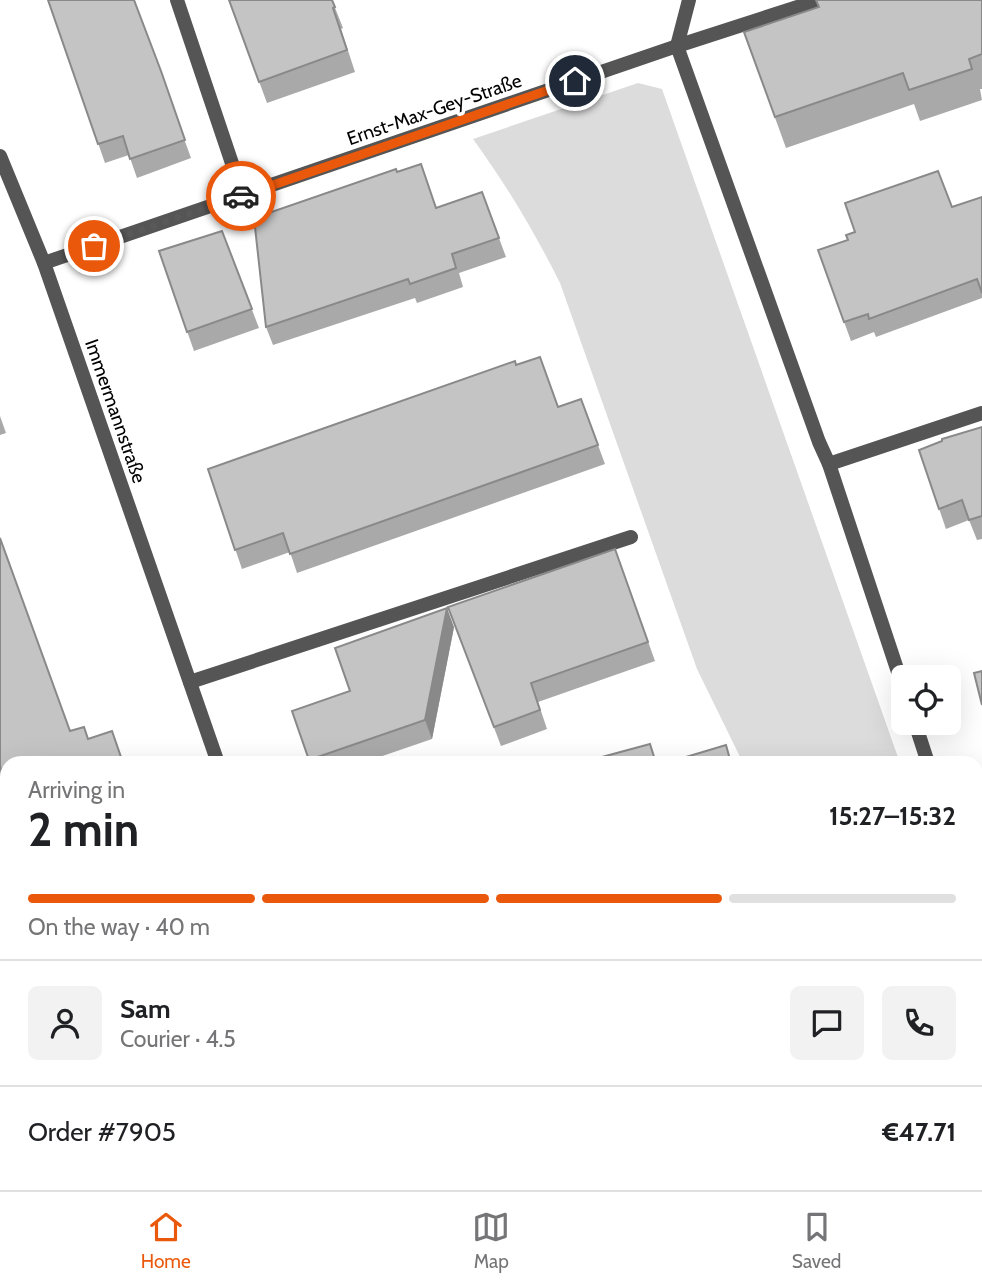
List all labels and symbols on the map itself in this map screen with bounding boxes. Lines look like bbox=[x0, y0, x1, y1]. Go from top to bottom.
pin bbox=[545, 51, 605, 111]
street label: Ernst-Max-Gey-Straße bbox=[344, 69, 525, 150]
courier bbox=[206, 161, 276, 231]
pin bbox=[64, 216, 124, 276]
street label: Immermannstraße bbox=[80, 336, 151, 486]

